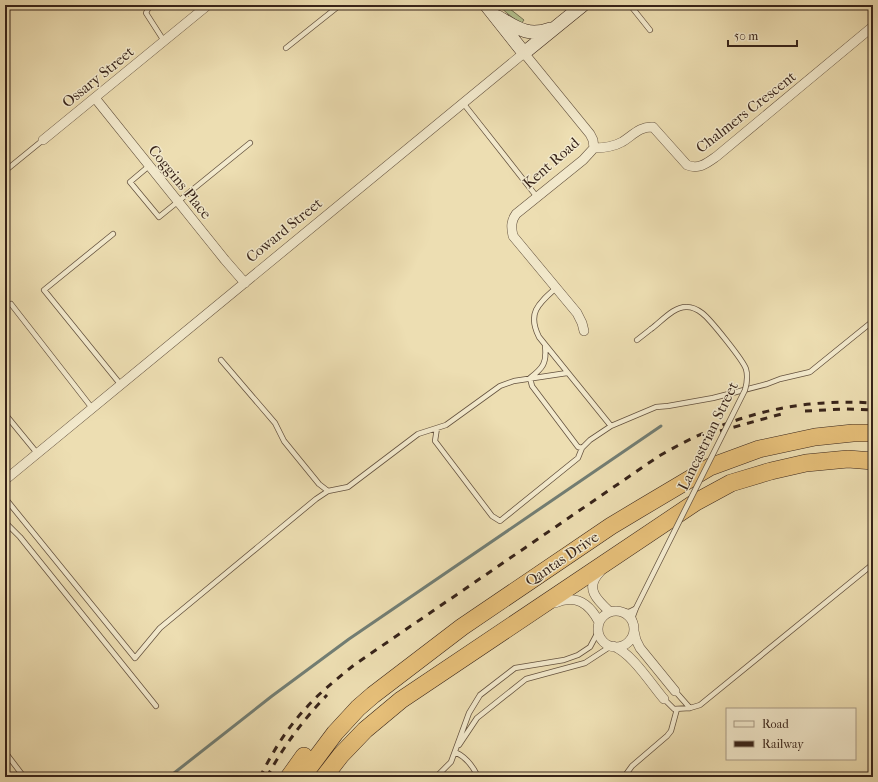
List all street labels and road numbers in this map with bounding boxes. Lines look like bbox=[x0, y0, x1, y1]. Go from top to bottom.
street label: Ossary Street bbox=[59, 42, 138, 111]
street label: Chalmers Crescent bbox=[692, 67, 800, 157]
street label: Kent Road bbox=[519, 133, 583, 192]
street label: Coggins Place bbox=[145, 141, 216, 223]
street label: Coward Street bbox=[242, 193, 326, 266]
street label: Lancastrian Street bbox=[674, 378, 742, 493]
street label: Qantas Drive bbox=[522, 528, 603, 590]

